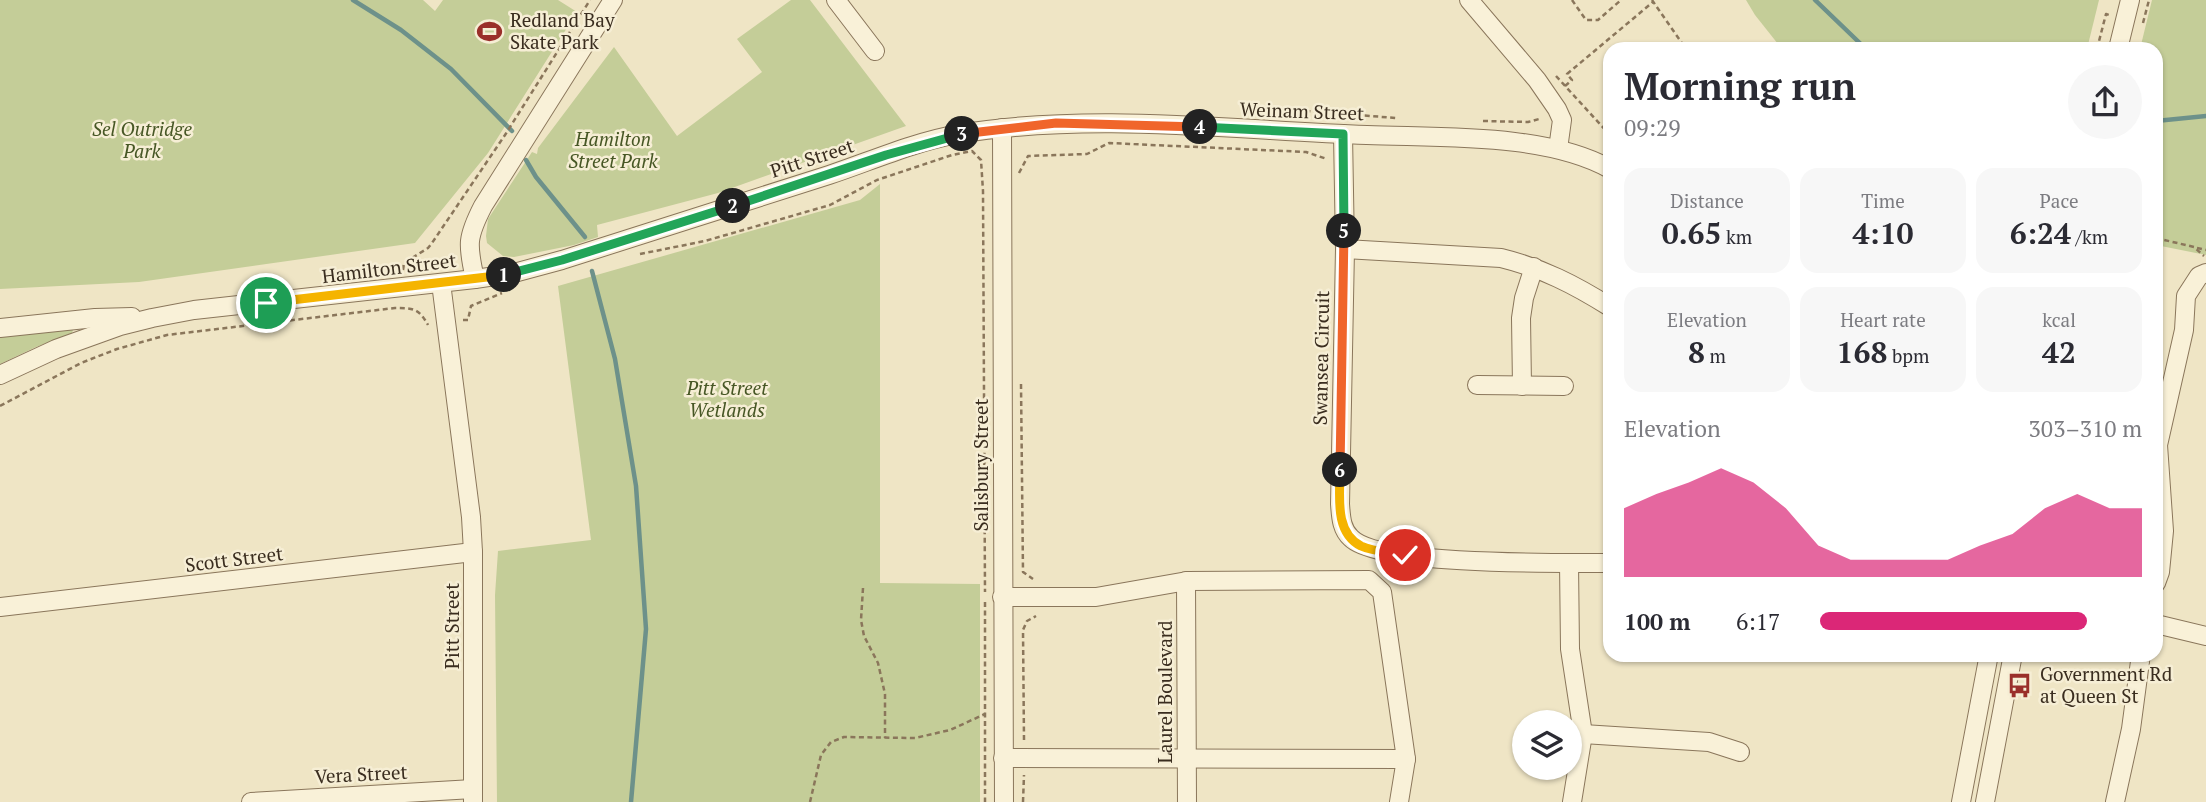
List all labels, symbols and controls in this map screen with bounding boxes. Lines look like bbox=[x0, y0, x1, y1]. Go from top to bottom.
place label: Redland Bay Skate Park bbox=[510, 7, 615, 54]
sports icon: Redland Bay Skate Park bbox=[476, 17, 504, 45]
text: Morning run bbox=[1624, 61, 1856, 111]
button: share bbox=[2068, 65, 2142, 139]
street label: Weinam Street bbox=[1239, 96, 1365, 125]
pin: 4 bbox=[1182, 110, 1218, 144]
text: 09:29 bbox=[1624, 112, 1681, 143]
text: 4 bbox=[1194, 114, 1205, 139]
park label: Sel Outridge Park bbox=[92, 116, 192, 163]
pin: 3 bbox=[944, 116, 979, 152]
text: 3 bbox=[956, 121, 967, 146]
park label: Hamilton Street Park bbox=[568, 126, 659, 173]
street label: Pitt Street bbox=[767, 132, 857, 183]
pin: 2 bbox=[716, 188, 750, 224]
text: Distance bbox=[1670, 188, 1744, 213]
text: Time bbox=[1861, 188, 1905, 213]
text: Pace bbox=[2040, 188, 2078, 213]
text: 2 bbox=[727, 193, 738, 218]
text: 0.65 bbox=[1662, 213, 1721, 253]
text: 4:10 bbox=[1852, 213, 1914, 253]
text: 6:24 bbox=[2010, 213, 2071, 253]
pin: 5 bbox=[1326, 214, 1362, 248]
text: 5 bbox=[1338, 218, 1349, 243]
text: km bbox=[1721, 224, 1752, 249]
text: /km bbox=[2071, 224, 2108, 249]
street label: Hamilton Street bbox=[320, 247, 458, 288]
pin: 1 bbox=[486, 258, 522, 292]
text: 1 bbox=[498, 262, 509, 287]
pin bbox=[236, 273, 296, 333]
icon: arrive bbox=[247, 284, 285, 322]
street label: Swansea Circuit bbox=[1307, 290, 1334, 426]
text: Elevation bbox=[1667, 307, 1747, 332]
text: Heart rate bbox=[1840, 307, 1926, 332]
text: kcal bbox=[2042, 307, 2076, 332]
text: 8 bbox=[1688, 332, 1705, 372]
text: 168 bbox=[1837, 332, 1887, 372]
text: 42 bbox=[2042, 332, 2076, 372]
text: m bbox=[1705, 343, 1726, 368]
text: bpm bbox=[1887, 343, 1929, 368]
park label: Pitt Street Wetlands bbox=[685, 375, 768, 422]
street label: Salisbury Street bbox=[968, 398, 993, 532]
text: Elevation bbox=[1624, 413, 1721, 444]
text: 303–310 m bbox=[2029, 413, 2142, 444]
pin: 6 bbox=[1322, 452, 1358, 488]
text: 6 bbox=[1334, 457, 1345, 482]
pin bbox=[1375, 525, 1435, 585]
icon: check bbox=[1386, 536, 1424, 574]
street label: Scott Street bbox=[184, 540, 284, 577]
street label: Pitt Street bbox=[439, 583, 464, 669]
text: 100 m bbox=[1624, 606, 1690, 637]
text: 6:17 bbox=[1736, 606, 1780, 637]
street label: Laurel Boulevard bbox=[1152, 620, 1177, 764]
place label: Government Rd at Queen St bbox=[2040, 661, 2173, 708]
bus stop icon: Government Rd at Queen St bbox=[2006, 671, 2034, 699]
map controls bbox=[1512, 710, 1582, 780]
button: layers bbox=[1512, 710, 1582, 780]
street label: Vera Street bbox=[314, 759, 408, 788]

